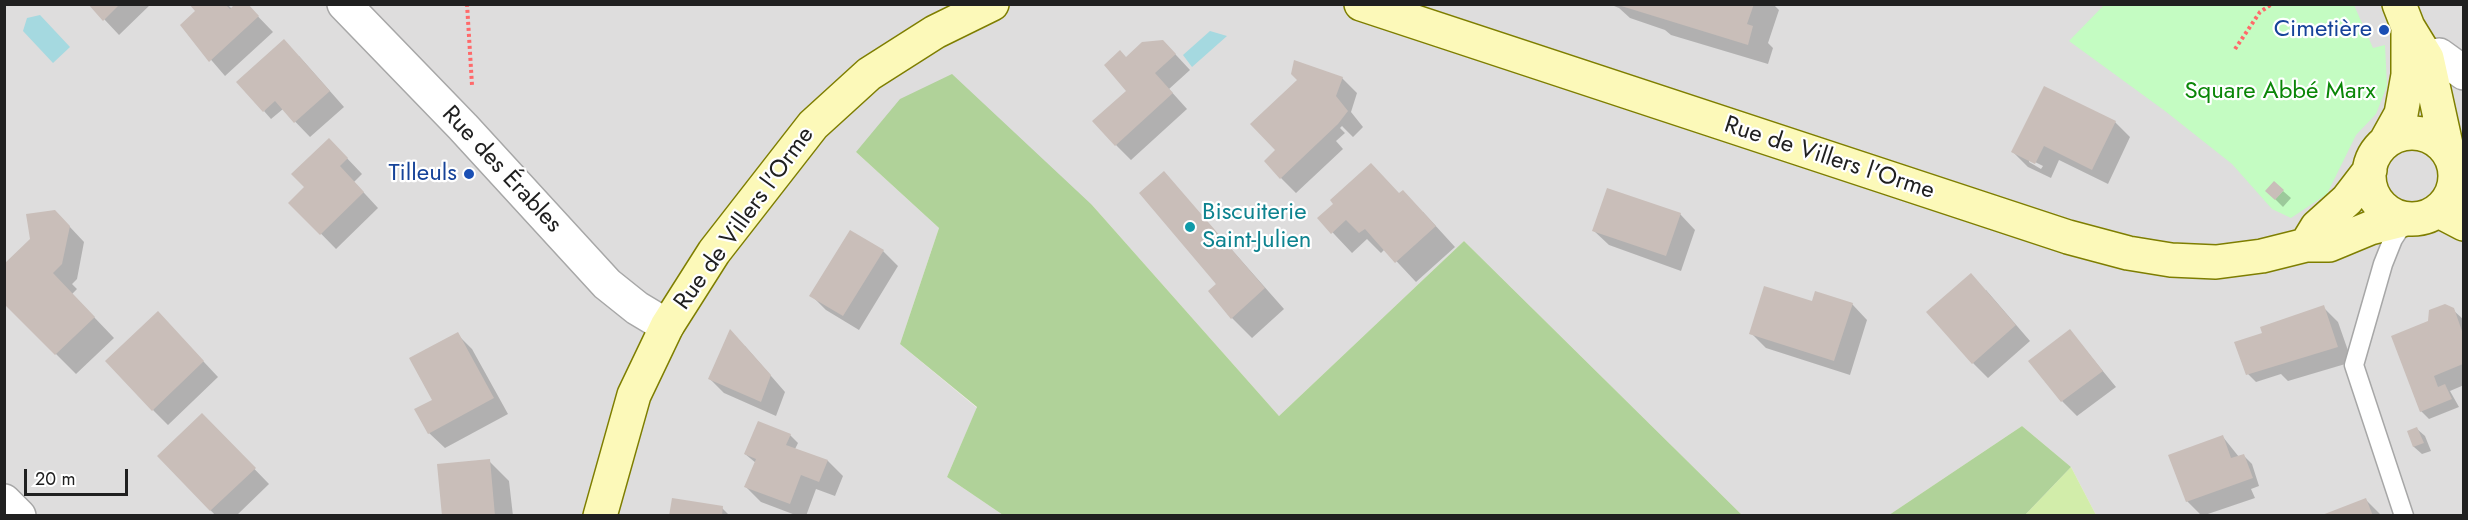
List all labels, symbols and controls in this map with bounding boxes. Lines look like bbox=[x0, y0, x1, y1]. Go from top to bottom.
place label: Cimetière bbox=[2274, 16, 2372, 44]
marker: Cimetière bbox=[2377, 23, 2391, 37]
park label: Square Abbé Marx bbox=[2184, 78, 2376, 106]
street label: Rue des Érables bbox=[435, 101, 567, 239]
street label: Rue de Villers l'Orme bbox=[1720, 111, 1938, 207]
street label: Rue de Villers l'Orme bbox=[669, 122, 821, 316]
place label: Tilleuls bbox=[388, 160, 457, 188]
marker: Tilleuls bbox=[462, 167, 476, 181]
place label: Biscuiterie Saint-Julien bbox=[1202, 199, 1311, 255]
marker: Biscuiterie Saint-Julien bbox=[1183, 220, 1197, 234]
scale bar bbox=[27, 457, 130, 495]
text: 20 m bbox=[35, 466, 75, 492]

